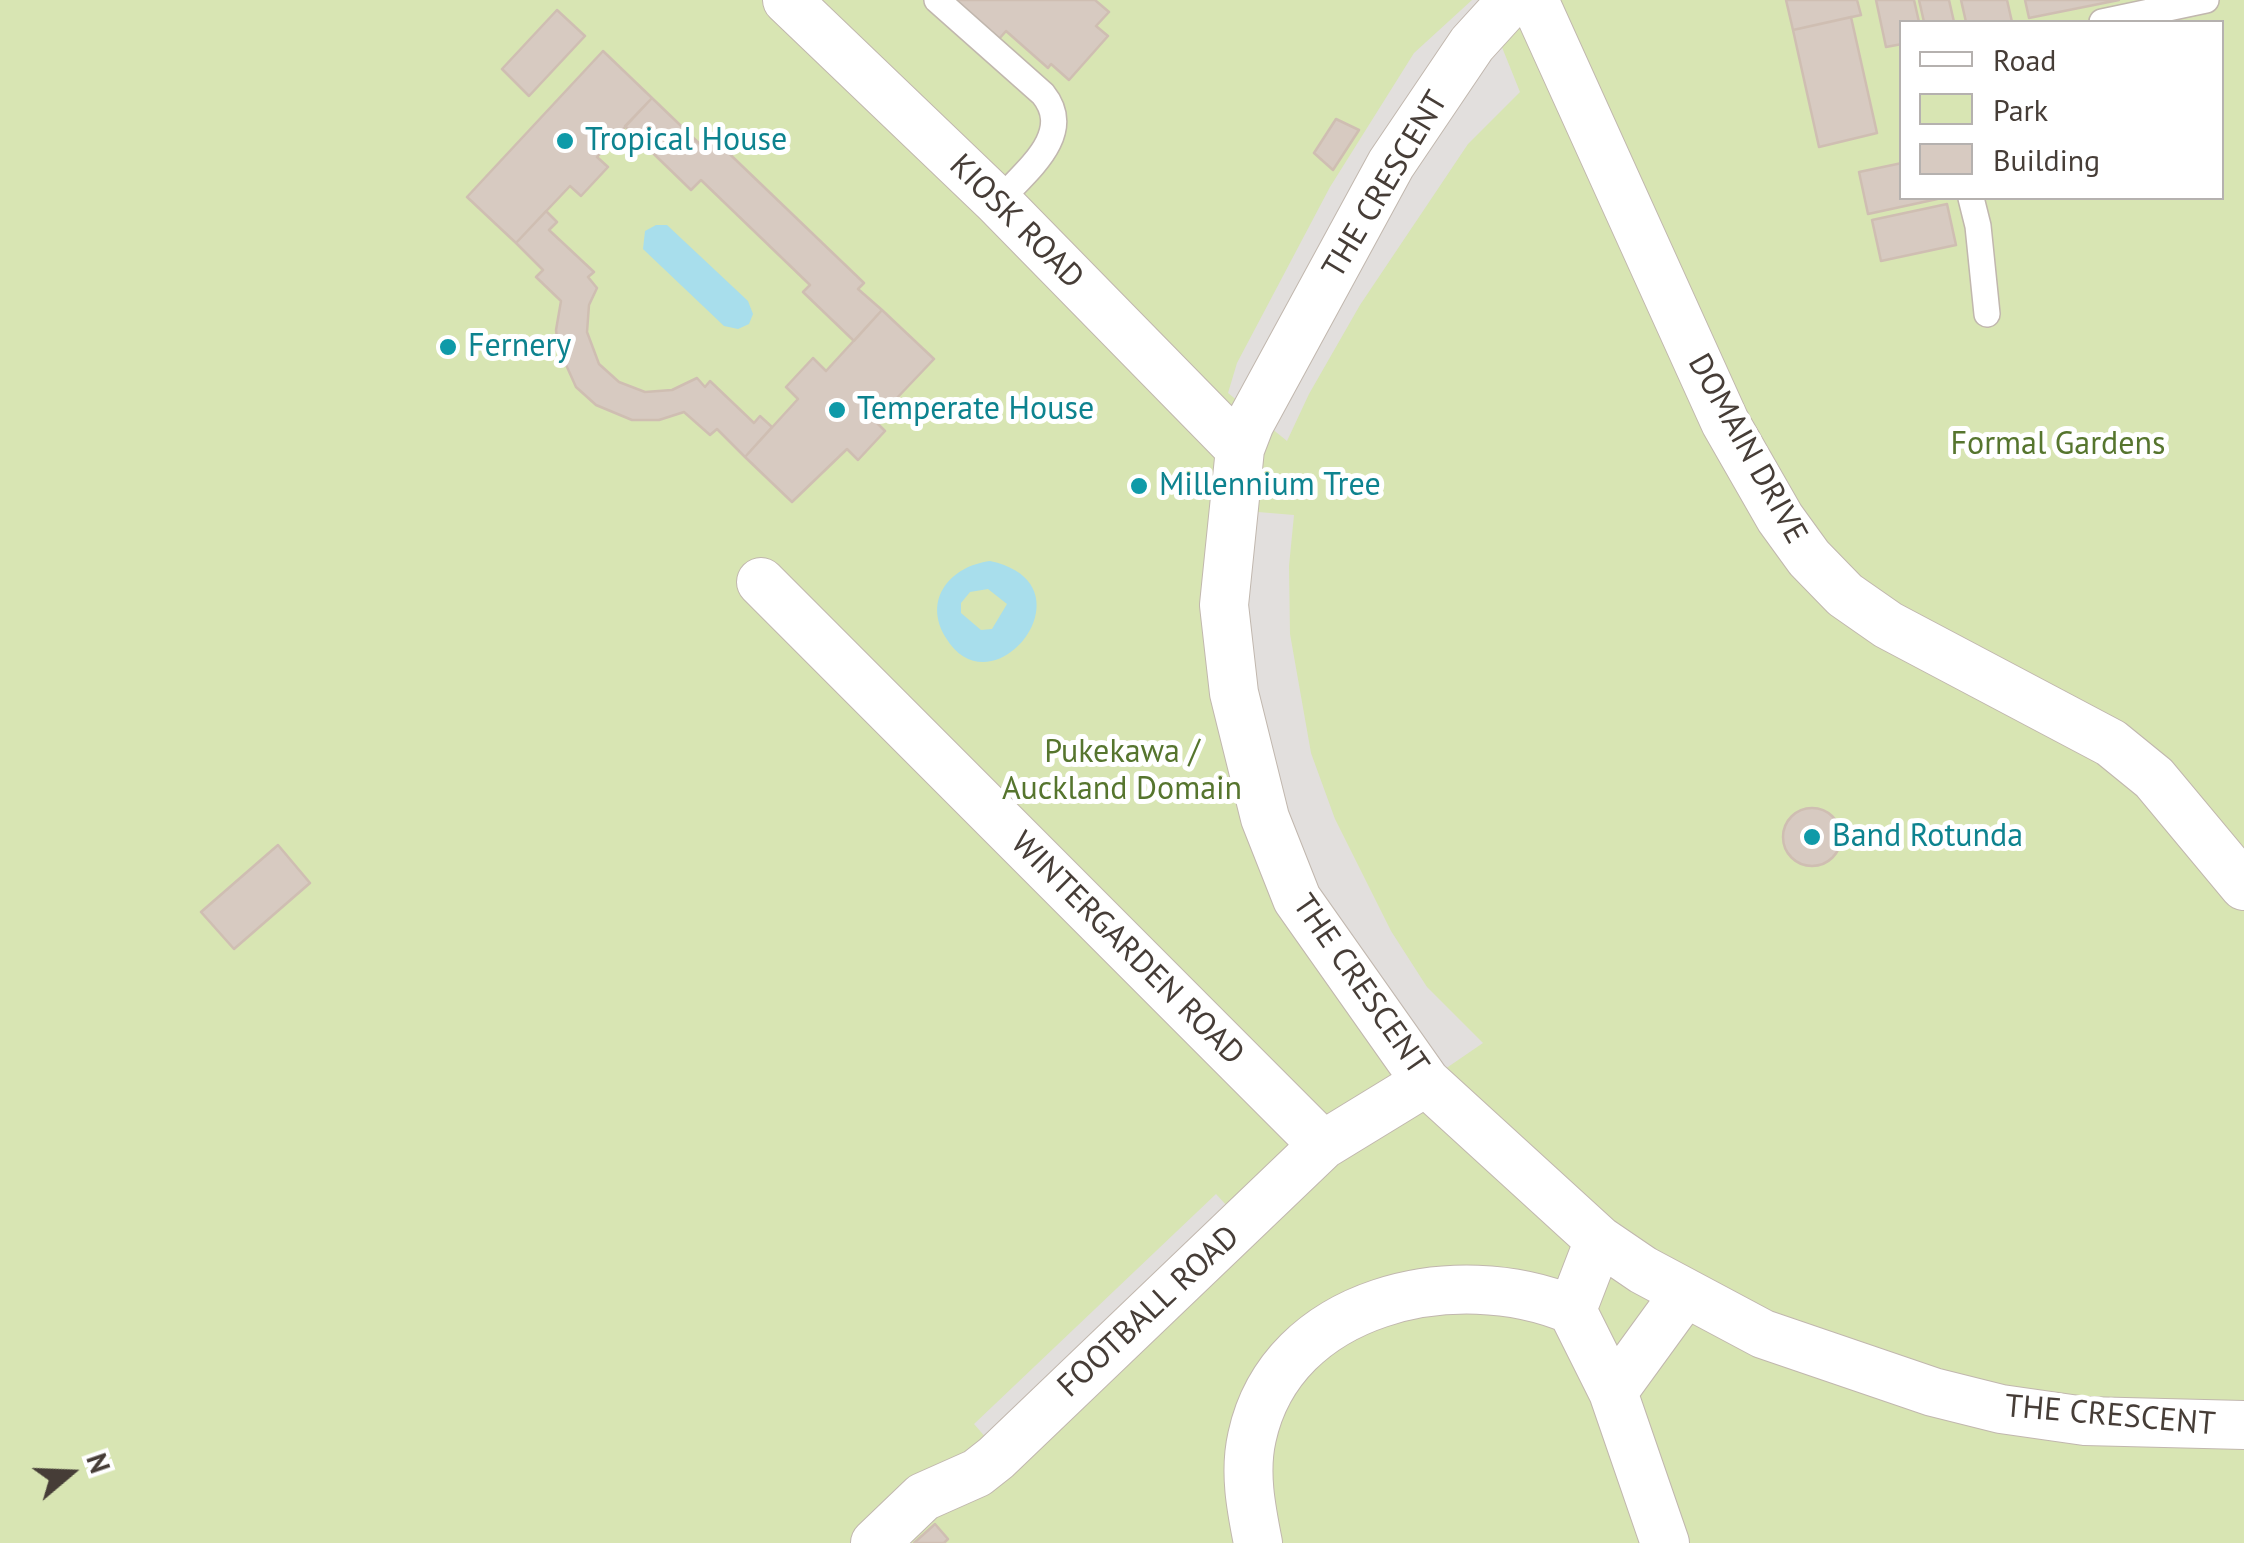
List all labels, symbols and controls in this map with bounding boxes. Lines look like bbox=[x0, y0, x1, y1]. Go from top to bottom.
legend bbox=[1899, 20, 2224, 200]
text: Road bbox=[1993, 40, 2057, 79]
street label: THE CRESCENT bbox=[1315, 85, 1457, 285]
text: Park bbox=[1993, 90, 2048, 129]
place label: Tropical House bbox=[585, 122, 787, 160]
marker: Tropical House bbox=[554, 130, 576, 152]
text: Building bbox=[1993, 140, 2100, 179]
street label: KIOSK ROAD bbox=[941, 147, 1091, 297]
place label: Fernery bbox=[468, 328, 571, 366]
marker: Fernery bbox=[437, 336, 459, 358]
street label: DOMAIN DRIVE bbox=[1679, 347, 1815, 551]
place label: Temperate House bbox=[857, 391, 1094, 429]
marker: Temperate House bbox=[826, 399, 848, 421]
park label: Formal Gardens bbox=[1950, 426, 2166, 464]
place label: Millennium Tree bbox=[1159, 467, 1381, 505]
marker: Millennium Tree bbox=[1128, 475, 1150, 497]
park label: Pukekawa / Auckland Domain bbox=[1002, 734, 1242, 809]
place label: Band Rotunda bbox=[1832, 818, 2023, 856]
street label: WINTERGARDEN ROAD bbox=[1002, 824, 1252, 1074]
marker: Band Rotunda bbox=[1801, 826, 1823, 848]
street label: THE CRESCENT bbox=[1284, 888, 1436, 1082]
street label: FOOTBALL ROAD bbox=[1050, 1218, 1248, 1406]
street label: THE CRESCENT bbox=[2003, 1388, 2217, 1444]
north arrow bbox=[20, 1423, 120, 1523]
text: N bbox=[78, 1448, 119, 1478]

